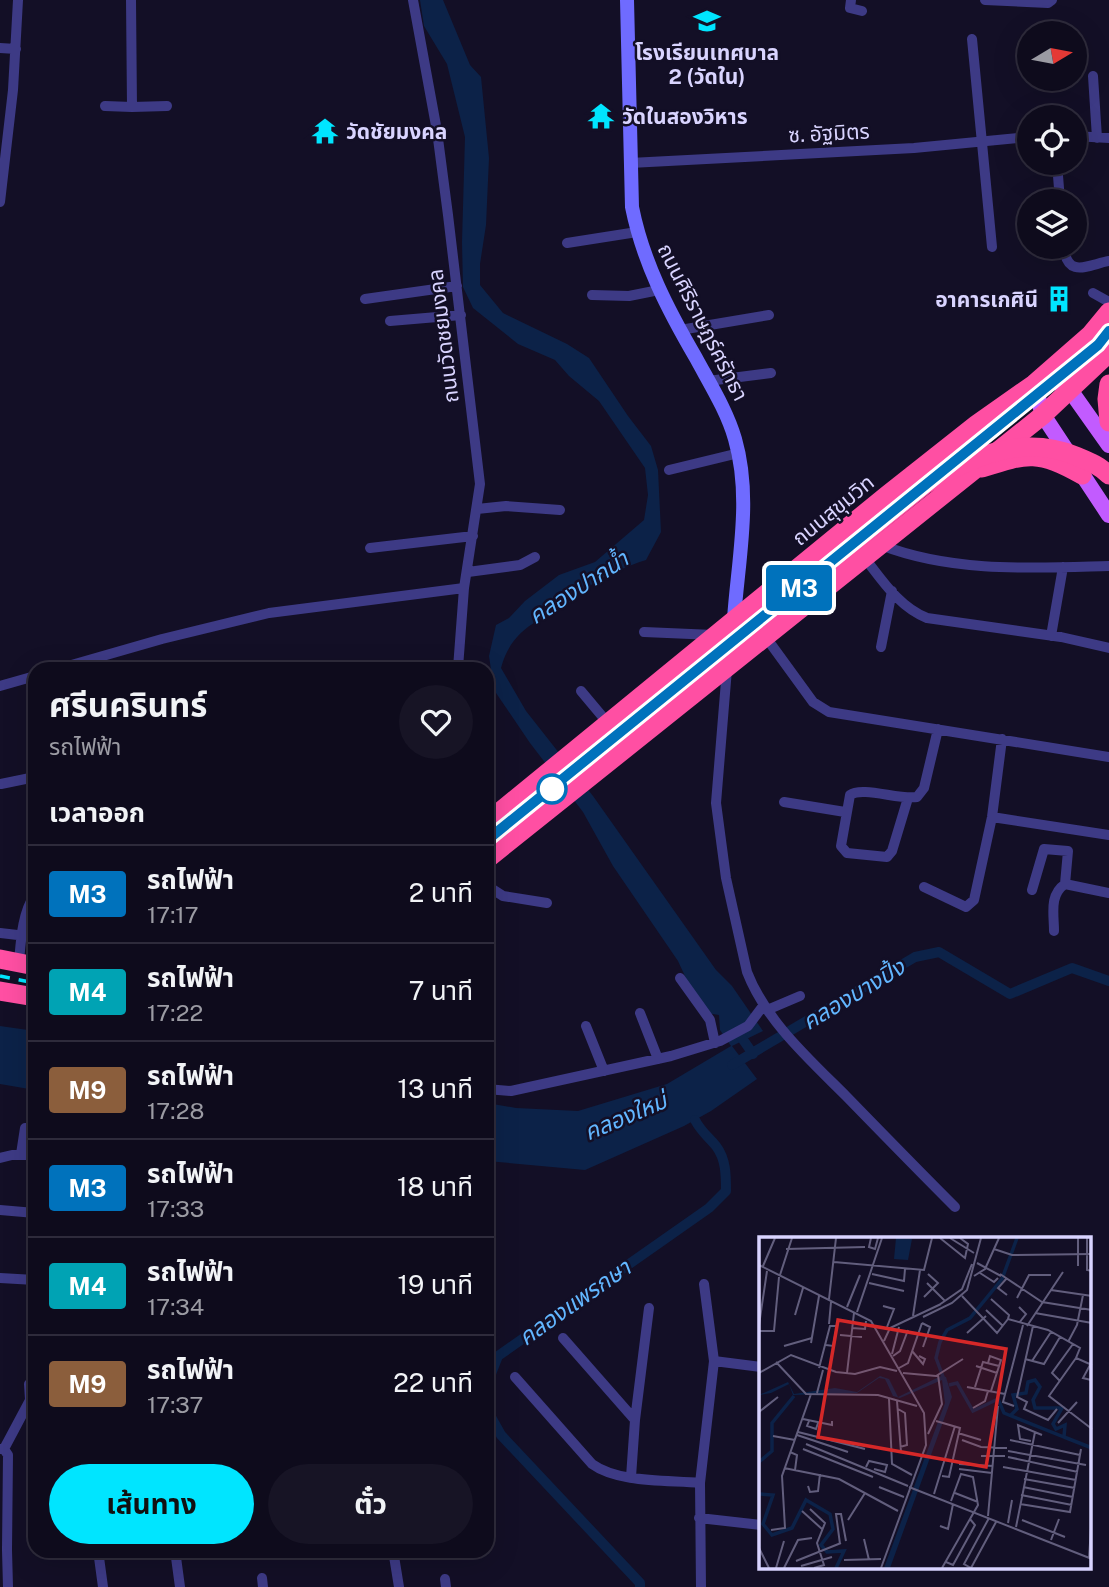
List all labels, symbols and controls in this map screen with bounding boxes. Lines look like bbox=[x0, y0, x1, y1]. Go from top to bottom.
school or university icon: โรงเรียนเทศบาล 2 (วัดใน) bbox=[692, 6, 722, 36]
north arrow bbox=[1017, 21, 1087, 91]
map controls bbox=[1017, 21, 1087, 259]
place label: โรงเรียนเทศบาล 2 (วัดใน) bbox=[635, 40, 779, 89]
temple icon: วัดในสองวิหาร bbox=[586, 101, 616, 131]
place label: วัดในสองวิหาร bbox=[622, 104, 748, 129]
button: locate bbox=[1017, 105, 1087, 175]
temple icon: วัดชัยมงคล bbox=[310, 116, 340, 146]
street label: ซ. อัฐมิตร bbox=[788, 118, 870, 148]
place label: วัดชัยมงคล bbox=[346, 119, 447, 144]
button: layers bbox=[1017, 189, 1087, 259]
street label: ถนนศิริราษฎร์ศรัทธา bbox=[653, 239, 753, 405]
street label: ถนนวัดชยมงคล bbox=[422, 268, 464, 404]
building icon: อาคารเกศินี bbox=[1044, 284, 1074, 314]
place label: อาคารเกศินี bbox=[935, 287, 1038, 312]
street label: ถนนสุขุมวิท bbox=[787, 469, 880, 551]
water label: คลองปากน้ำ bbox=[522, 542, 634, 629]
line badge: M3 bbox=[768, 565, 830, 611]
text: M3 bbox=[780, 574, 818, 602]
button: heart bbox=[399, 685, 473, 759]
text: ศรีนครินทร์ bbox=[49, 686, 207, 724]
text: รถไฟฟ้า bbox=[49, 733, 121, 760]
unlabelled marker bbox=[537, 774, 567, 804]
text: เวลาออก bbox=[49, 797, 145, 828]
text: รถไฟฟ้า bbox=[147, 864, 234, 895]
text: 2 นาที bbox=[409, 877, 473, 908]
text: M3 bbox=[69, 880, 106, 908]
text: 17:17 bbox=[147, 901, 199, 928]
water label: คลองบางปิ้ง bbox=[797, 952, 911, 1035]
text: รถไฟฟ้า bbox=[147, 962, 234, 993]
text: 7 นาที bbox=[409, 975, 473, 1006]
text: M4 bbox=[69, 978, 106, 1006]
text: 17:22 bbox=[147, 999, 203, 1026]
text: รถไฟฟ้า bbox=[147, 1060, 234, 1091]
text: 13 นาที bbox=[397, 1073, 473, 1104]
text: M9 bbox=[69, 1076, 106, 1104]
water label: คลองใหม่ bbox=[580, 1085, 673, 1145]
text: 17:28 bbox=[147, 1097, 204, 1124]
text: รถไฟฟ้า bbox=[147, 1158, 234, 1189]
text: 18 นาที bbox=[397, 1171, 473, 1202]
text: M3 bbox=[69, 1174, 106, 1202]
text: 17:33 bbox=[147, 1195, 204, 1222]
inset map bbox=[759, 1237, 1092, 1570]
water label: คลองแพรกษา bbox=[513, 1253, 637, 1350]
text: รถไฟฟ้า bbox=[147, 1256, 234, 1287]
text: 19 นาที bbox=[398, 1269, 473, 1300]
text: M4 bbox=[69, 1272, 106, 1300]
text: 17:34 bbox=[147, 1293, 204, 1320]
text: รถไฟฟ้า bbox=[147, 1354, 234, 1385]
text: 22 นาที bbox=[393, 1367, 473, 1398]
text: M9 bbox=[69, 1370, 106, 1398]
text: 17:37 bbox=[147, 1391, 203, 1418]
button: เส้นทาง bbox=[49, 1464, 254, 1544]
button: ตั๋ว bbox=[268, 1464, 473, 1544]

